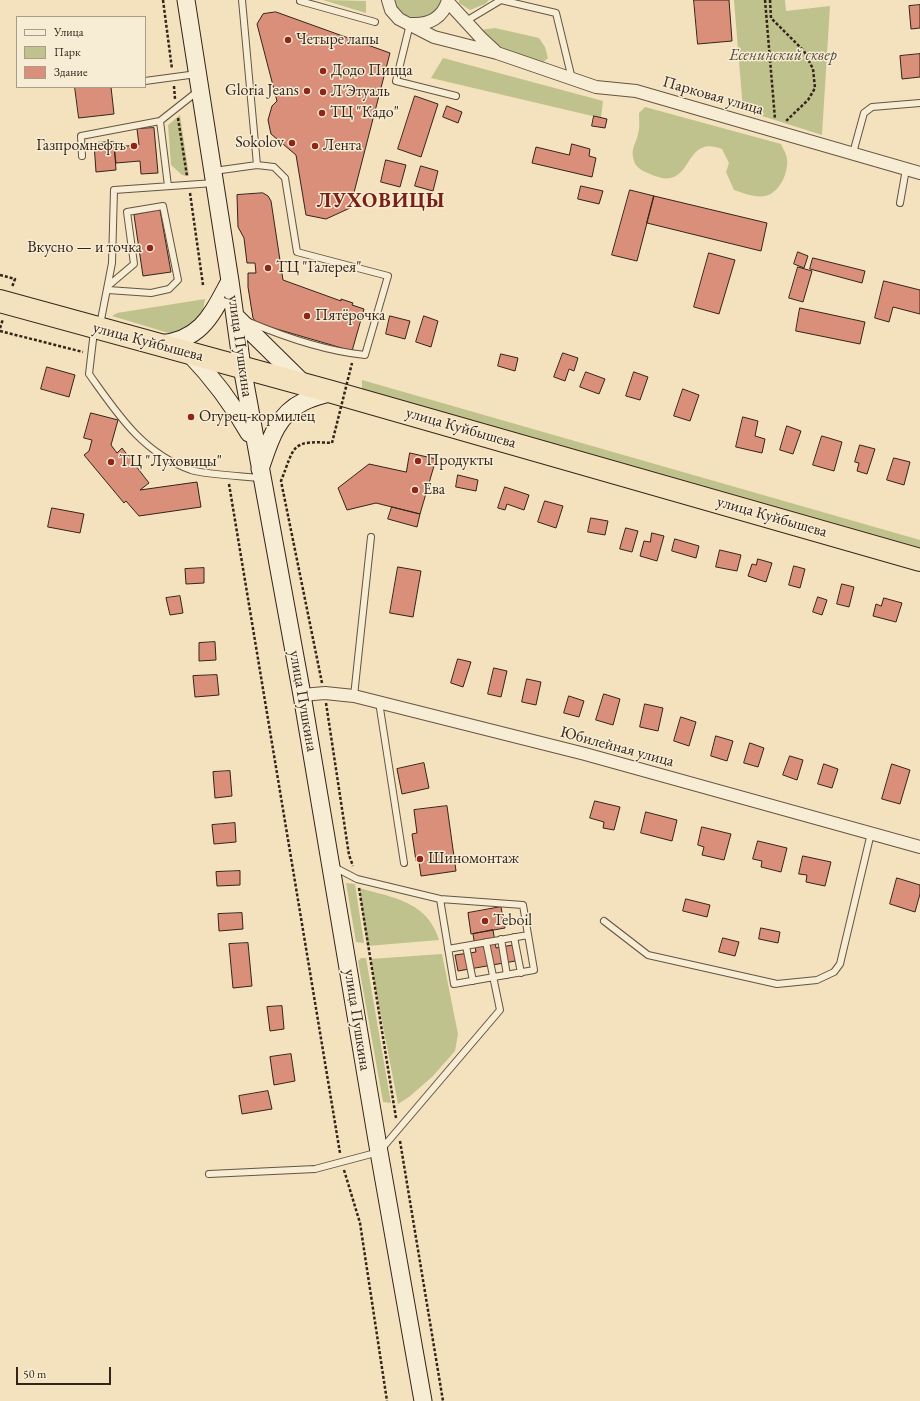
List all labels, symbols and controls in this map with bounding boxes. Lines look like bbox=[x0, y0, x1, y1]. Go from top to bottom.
legend bbox=[16, 16, 146, 88]
text: Улица bbox=[54, 24, 84, 40]
place label: Четыре лапы bbox=[296, 30, 379, 50]
marker: Четыре лапы bbox=[283, 35, 293, 45]
text: Парк bbox=[54, 44, 81, 60]
park label: Есенинский сквер bbox=[729, 46, 837, 66]
place label: Додо Пицца bbox=[331, 61, 413, 81]
text: Здание bbox=[54, 64, 88, 80]
marker: Додо Пицца bbox=[318, 66, 328, 76]
street label: Парковая улица bbox=[660, 72, 766, 120]
place label: Gloria Jeans bbox=[225, 81, 299, 101]
place label: Л'Этуаль bbox=[331, 82, 390, 102]
marker: Gloria Jeans bbox=[302, 86, 312, 96]
marker: Л'Этуаль bbox=[318, 87, 328, 97]
place label: ТЦ "Кадо" bbox=[330, 103, 399, 123]
marker: ТЦ "Кадо" bbox=[317, 108, 327, 118]
place label: Sokolov bbox=[235, 133, 284, 153]
place label: Газпромнефть bbox=[36, 136, 126, 156]
place label: Лента bbox=[323, 136, 362, 156]
marker: Sokolov bbox=[287, 138, 297, 148]
marker: Газпромнефть bbox=[129, 141, 139, 151]
marker: Лента bbox=[310, 141, 320, 151]
district label: ЛУХОВИЦЫ bbox=[317, 190, 445, 214]
place label: Вкусно — и точка bbox=[27, 238, 142, 258]
marker: Вкусно — и точка bbox=[145, 243, 155, 253]
place label: ТЦ "Галерея" bbox=[276, 258, 361, 278]
marker: ТЦ "Галерея" bbox=[263, 263, 273, 273]
street label: улица Пушкина bbox=[223, 294, 257, 398]
place label: Пятёрочка bbox=[315, 306, 385, 326]
marker: Пятёрочка bbox=[302, 311, 312, 321]
street label: улица Куйбышева bbox=[91, 318, 205, 366]
street label: улица Куйбышева bbox=[404, 403, 518, 453]
place label: Огурец-кормилец bbox=[199, 407, 315, 427]
marker: Огурец-кормилец bbox=[186, 412, 196, 422]
place label: Продукты bbox=[426, 451, 493, 471]
place label: ТЦ "Луховицы" bbox=[119, 452, 222, 472]
marker: Продукты bbox=[413, 456, 423, 466]
marker: ТЦ "Луховицы" bbox=[106, 457, 116, 467]
place label: Ева bbox=[423, 480, 445, 500]
marker: Ева bbox=[410, 485, 420, 495]
street label: улица Куйбышева bbox=[715, 492, 829, 542]
street label: улица Пушкина bbox=[285, 649, 321, 753]
street label: Юбилейная улица bbox=[558, 723, 676, 771]
place label: Шиномонтаж bbox=[428, 849, 519, 869]
marker: Шиномонтаж bbox=[415, 854, 425, 864]
place label: Teboil bbox=[493, 911, 532, 931]
marker: Teboil bbox=[480, 916, 490, 926]
street label: улица Пушкина bbox=[339, 968, 375, 1072]
scale bar bbox=[18, 1359, 113, 1385]
text: 50 m bbox=[23, 1366, 46, 1382]

